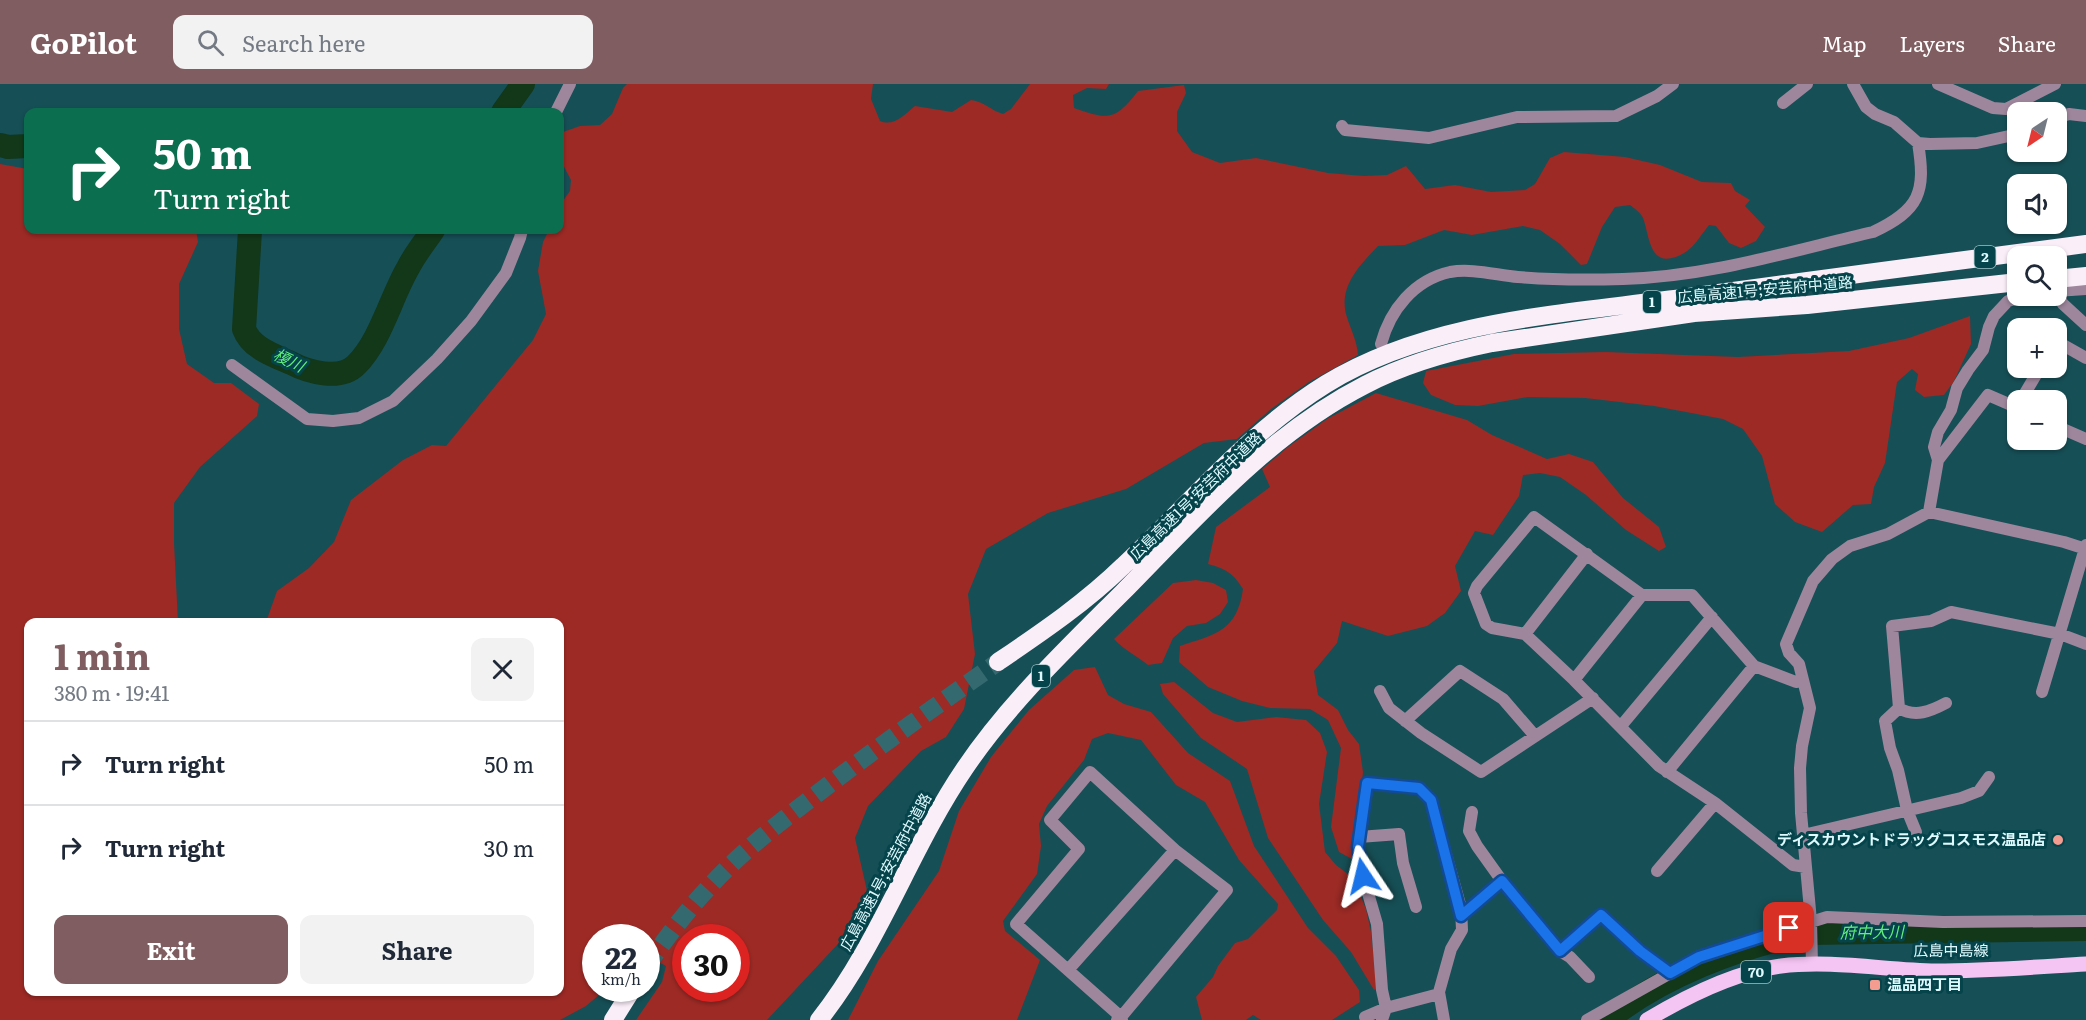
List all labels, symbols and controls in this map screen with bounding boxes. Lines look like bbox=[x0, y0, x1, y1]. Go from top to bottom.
search box bbox=[173, 15, 593, 69]
text: GoPilot bbox=[30, 21, 137, 63]
icon: search bbox=[194, 26, 227, 59]
text: Search here bbox=[242, 26, 365, 59]
text: Map bbox=[1822, 27, 1867, 58]
text: Layers bbox=[1900, 27, 1965, 58]
text: Share bbox=[1998, 27, 2056, 58]
north arrow bbox=[2007, 102, 2067, 162]
map controls bbox=[2007, 102, 2067, 450]
text: 50 m bbox=[153, 120, 252, 182]
icon: right bbox=[54, 132, 132, 210]
button: sound bbox=[2007, 174, 2067, 234]
text: Turn right bbox=[153, 177, 290, 217]
road number: 2 bbox=[1974, 246, 1996, 268]
button: search bbox=[2007, 246, 2067, 306]
street label: 広島高速1号;安芸府中道路 bbox=[1676, 269, 1854, 308]
road number: 1 bbox=[1643, 291, 1661, 313]
button: + bbox=[2007, 318, 2067, 378]
water label: 榎川 bbox=[270, 341, 311, 378]
button: − bbox=[2007, 390, 2067, 450]
street label: 広島高速1号;安芸府中道路 bbox=[1124, 426, 1266, 564]
text: 1 min bbox=[54, 628, 150, 681]
button: close bbox=[471, 638, 534, 701]
road number: 1 bbox=[1032, 665, 1050, 687]
text: 380 m · 19:41 bbox=[54, 677, 170, 707]
icon: right bbox=[54, 747, 87, 780]
text: Turn right bbox=[105, 747, 225, 780]
text: 50 m bbox=[484, 747, 534, 780]
street label: 広島高速1号;安芸府中道路 bbox=[833, 788, 936, 954]
place label: ディスカウントドラッグコスモス温品店 bbox=[1777, 827, 2046, 850]
icon: right bbox=[54, 831, 87, 864]
text: Turn right bbox=[105, 831, 225, 864]
text: 30 m bbox=[484, 831, 534, 864]
marker: ディスカウントドラッグコスモス温品店 bbox=[2051, 833, 2065, 847]
position arrow bbox=[1331, 844, 1395, 908]
pin bbox=[1763, 902, 1814, 953]
icon: arrive bbox=[1772, 911, 1805, 944]
button: Exit bbox=[54, 915, 288, 984]
button: Share bbox=[300, 915, 534, 984]
water label: 府中大川 bbox=[1840, 918, 1906, 944]
speed limit sign: 30 bbox=[672, 924, 750, 1002]
text: 22 bbox=[605, 934, 637, 978]
street label: 広島中島線 bbox=[1913, 938, 1989, 961]
road number: 70 bbox=[1741, 961, 1771, 983]
text: km/h bbox=[601, 967, 641, 990]
place label: 温品四丁目 bbox=[1887, 972, 1962, 995]
marker: 温品四丁目 bbox=[1868, 978, 1882, 992]

